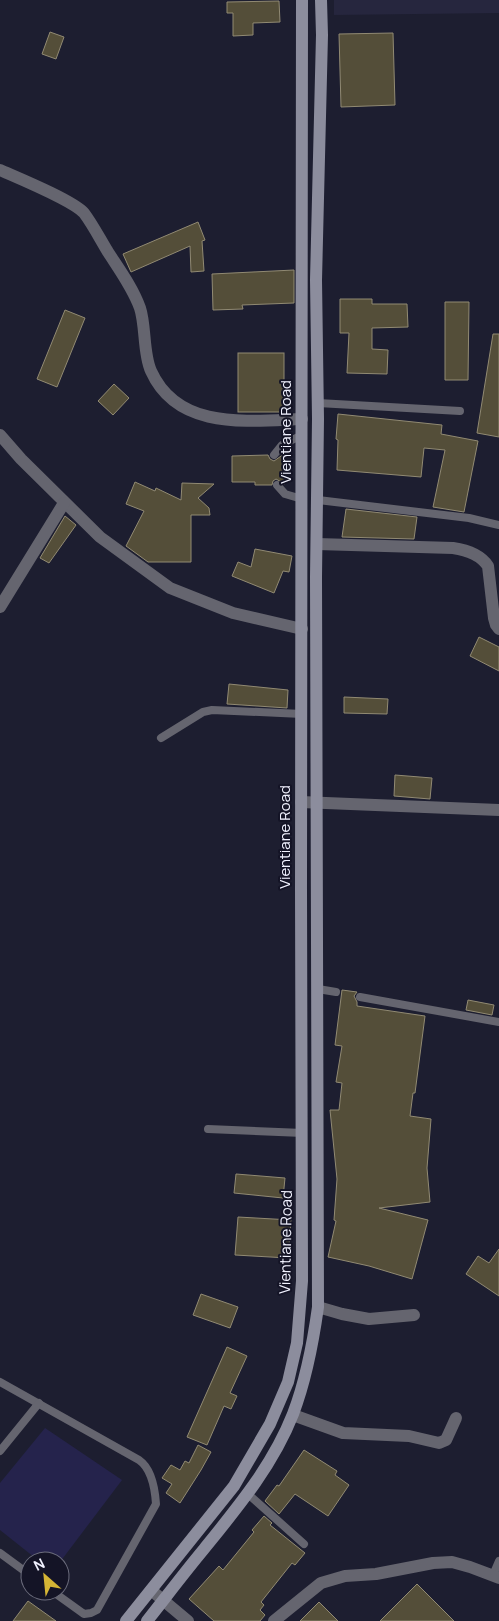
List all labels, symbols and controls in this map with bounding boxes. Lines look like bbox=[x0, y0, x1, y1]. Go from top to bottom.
street label: Vientiane Road bbox=[275, 380, 296, 484]
street label: Vientiane Road bbox=[274, 785, 295, 889]
street label: Vientiane Road bbox=[274, 1190, 297, 1294]
north arrow bbox=[20, 1551, 70, 1601]
text: N bbox=[30, 1553, 48, 1575]

